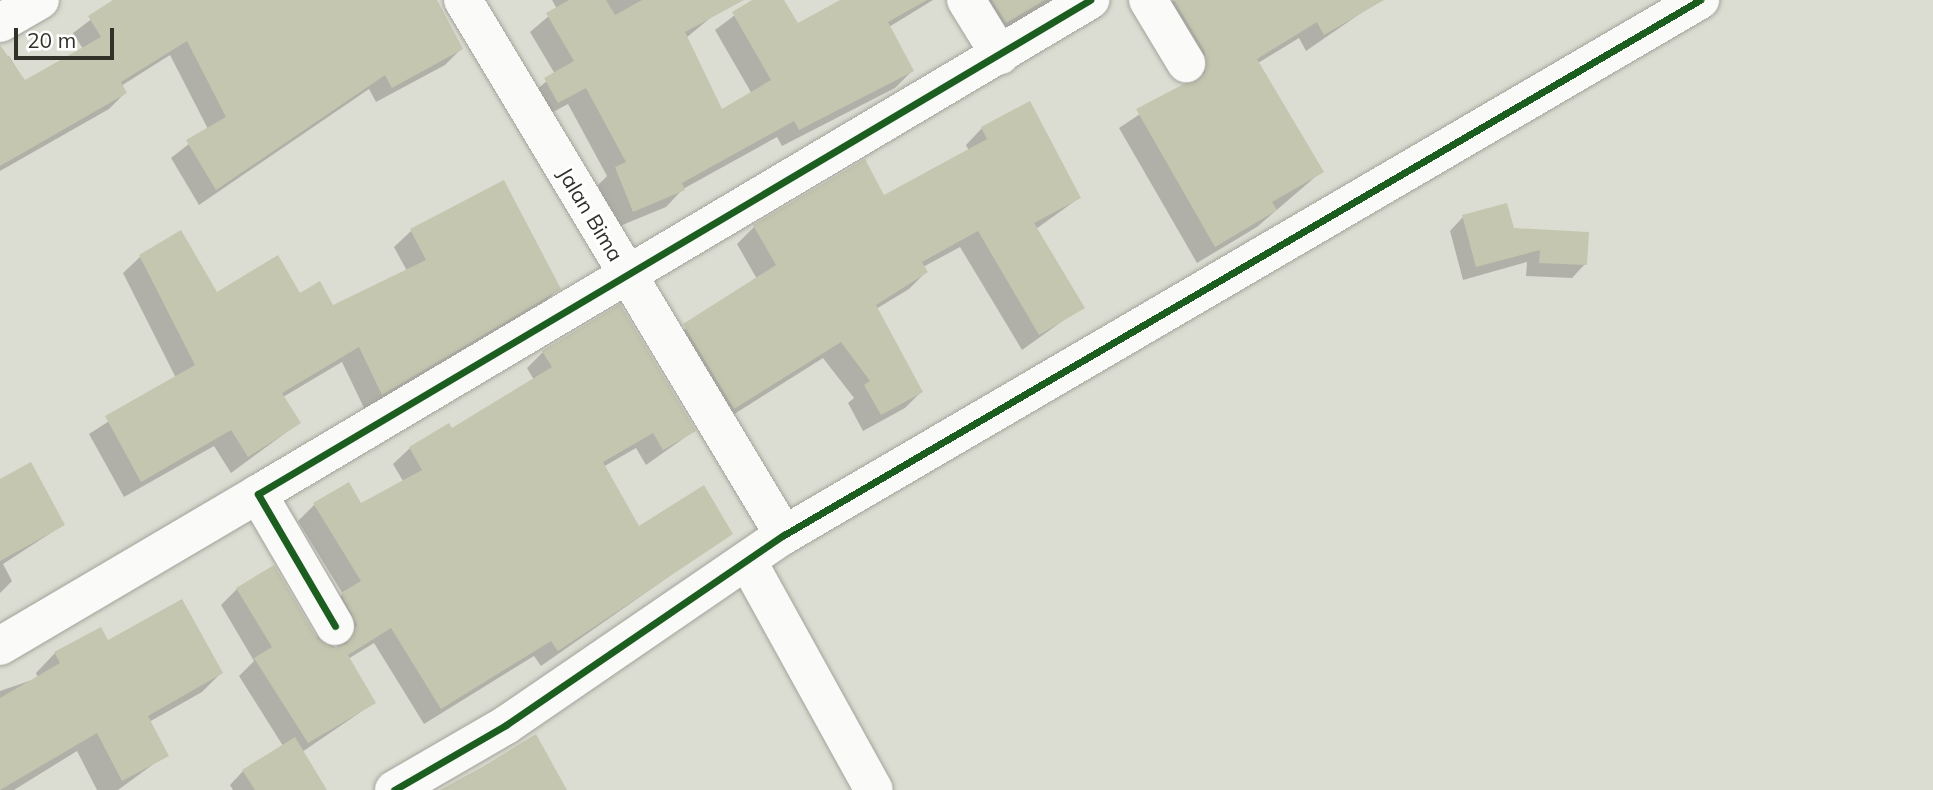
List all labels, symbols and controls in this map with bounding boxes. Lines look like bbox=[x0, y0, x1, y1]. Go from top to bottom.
scale bar bbox=[18, 14, 117, 58]
text: 20 m bbox=[27, 27, 76, 53]
street label: Jalan Bima bbox=[553, 162, 629, 266]

